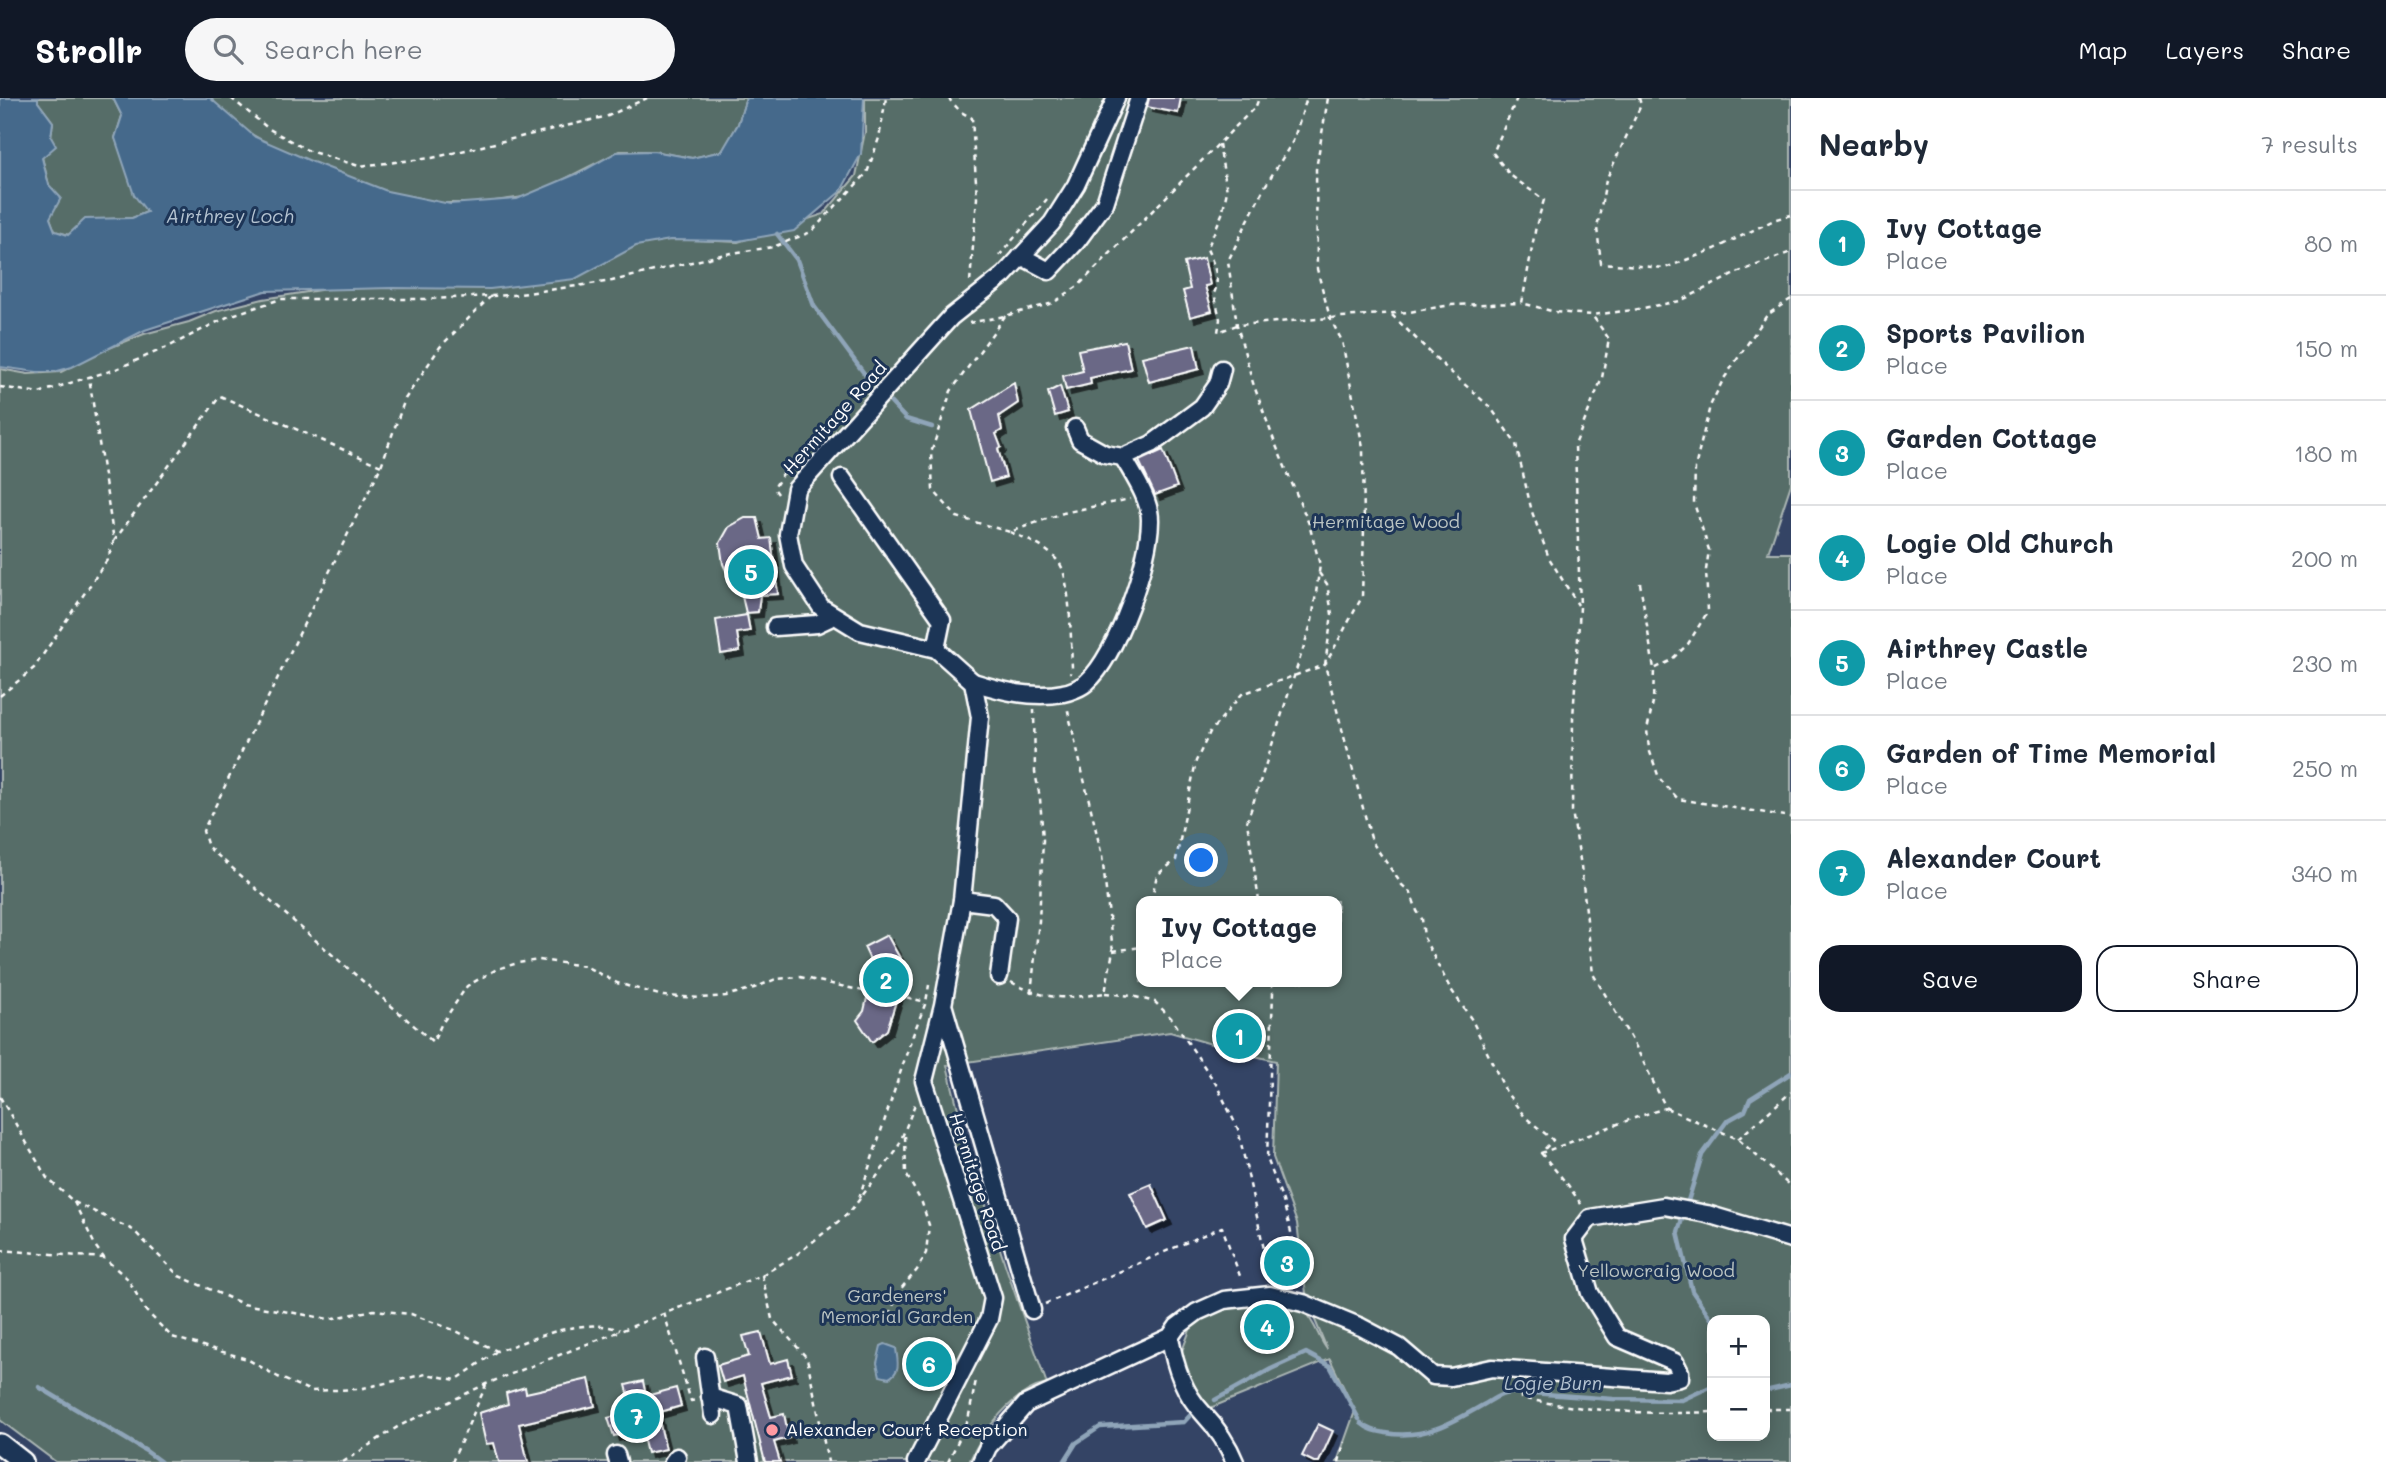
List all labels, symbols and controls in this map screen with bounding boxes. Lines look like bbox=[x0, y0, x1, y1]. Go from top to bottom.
search box bbox=[185, 18, 675, 81]
text: Strollr bbox=[35, 28, 143, 71]
icon: search bbox=[209, 30, 247, 68]
text: Search here bbox=[265, 32, 423, 66]
text: Map bbox=[2079, 34, 2127, 65]
text: Layers bbox=[2165, 34, 2244, 65]
text: Share bbox=[2282, 34, 2351, 65]
text: Nearby bbox=[1819, 124, 1929, 164]
text: 7 results bbox=[2261, 129, 2358, 159]
water label: Airthrey Loch bbox=[166, 203, 294, 228]
text: Ivy Cottage bbox=[1886, 211, 2042, 245]
text: 1 bbox=[1837, 228, 1847, 258]
text: 80 m bbox=[2304, 228, 2358, 258]
text: Place bbox=[1886, 245, 1948, 275]
text: Sports Pavilion bbox=[1886, 316, 2085, 350]
text: 2 bbox=[1836, 333, 1848, 363]
text: 150 m bbox=[2294, 333, 2358, 363]
text: Place bbox=[1886, 350, 1948, 380]
street label: Hermitage Road bbox=[777, 356, 891, 479]
text: Garden Cottage bbox=[1886, 421, 2097, 455]
text: 3 bbox=[1835, 438, 1849, 468]
text: 180 m bbox=[2294, 438, 2358, 468]
text: Place bbox=[1886, 455, 1948, 485]
park label: Hermitage Wood bbox=[1312, 509, 1460, 533]
text: Logie Old Church bbox=[1886, 526, 2113, 560]
text: 4 bbox=[1835, 543, 1849, 573]
text: 200 m bbox=[2291, 543, 2358, 573]
pin: 5 bbox=[728, 546, 774, 598]
text: Place bbox=[1886, 560, 1948, 590]
text: Airthrey Castle bbox=[1886, 631, 2088, 665]
text: 5 bbox=[1835, 648, 1849, 678]
text: 230 m bbox=[2292, 648, 2358, 678]
text: Place bbox=[1886, 665, 1948, 695]
text: Garden of Time Memorial bbox=[1886, 736, 2216, 770]
text: 6 bbox=[1835, 753, 1849, 783]
text: 250 m bbox=[2292, 753, 2358, 783]
text: Place bbox=[1886, 770, 1948, 800]
text: Alexander Court bbox=[1886, 841, 2101, 875]
your location bbox=[1184, 843, 1218, 877]
text: 7 bbox=[1836, 858, 1848, 888]
text: 340 m bbox=[2291, 858, 2358, 888]
text: Place bbox=[1886, 875, 1948, 905]
popup bbox=[1136, 896, 1342, 987]
text: Ivy Cottage bbox=[1161, 910, 1317, 944]
text: Place bbox=[1161, 944, 1223, 974]
button: Save bbox=[1819, 945, 2082, 1012]
button: Share bbox=[2096, 945, 2358, 1012]
pin: 2 bbox=[863, 954, 909, 1006]
pin: 1 bbox=[1216, 1010, 1262, 1062]
street label: Hermitage Road bbox=[944, 1109, 1012, 1254]
pin: 3 bbox=[1264, 1237, 1310, 1289]
park label: Yellowcraig Wood bbox=[1577, 1258, 1735, 1282]
park label: Gardeners' Memorial Garden bbox=[821, 1283, 973, 1328]
pin: 4 bbox=[1244, 1301, 1290, 1353]
map controls bbox=[1707, 1315, 1770, 1441]
button: + bbox=[1707, 1315, 1770, 1378]
pin: 6 bbox=[906, 1338, 952, 1390]
water label: Logie Burn bbox=[1504, 1370, 1602, 1395]
button: − bbox=[1707, 1378, 1770, 1441]
pin: 7 bbox=[614, 1390, 660, 1442]
place label: Alexander Court Reception bbox=[786, 1417, 1028, 1441]
marker: Alexander Court Reception bbox=[764, 1422, 780, 1438]

